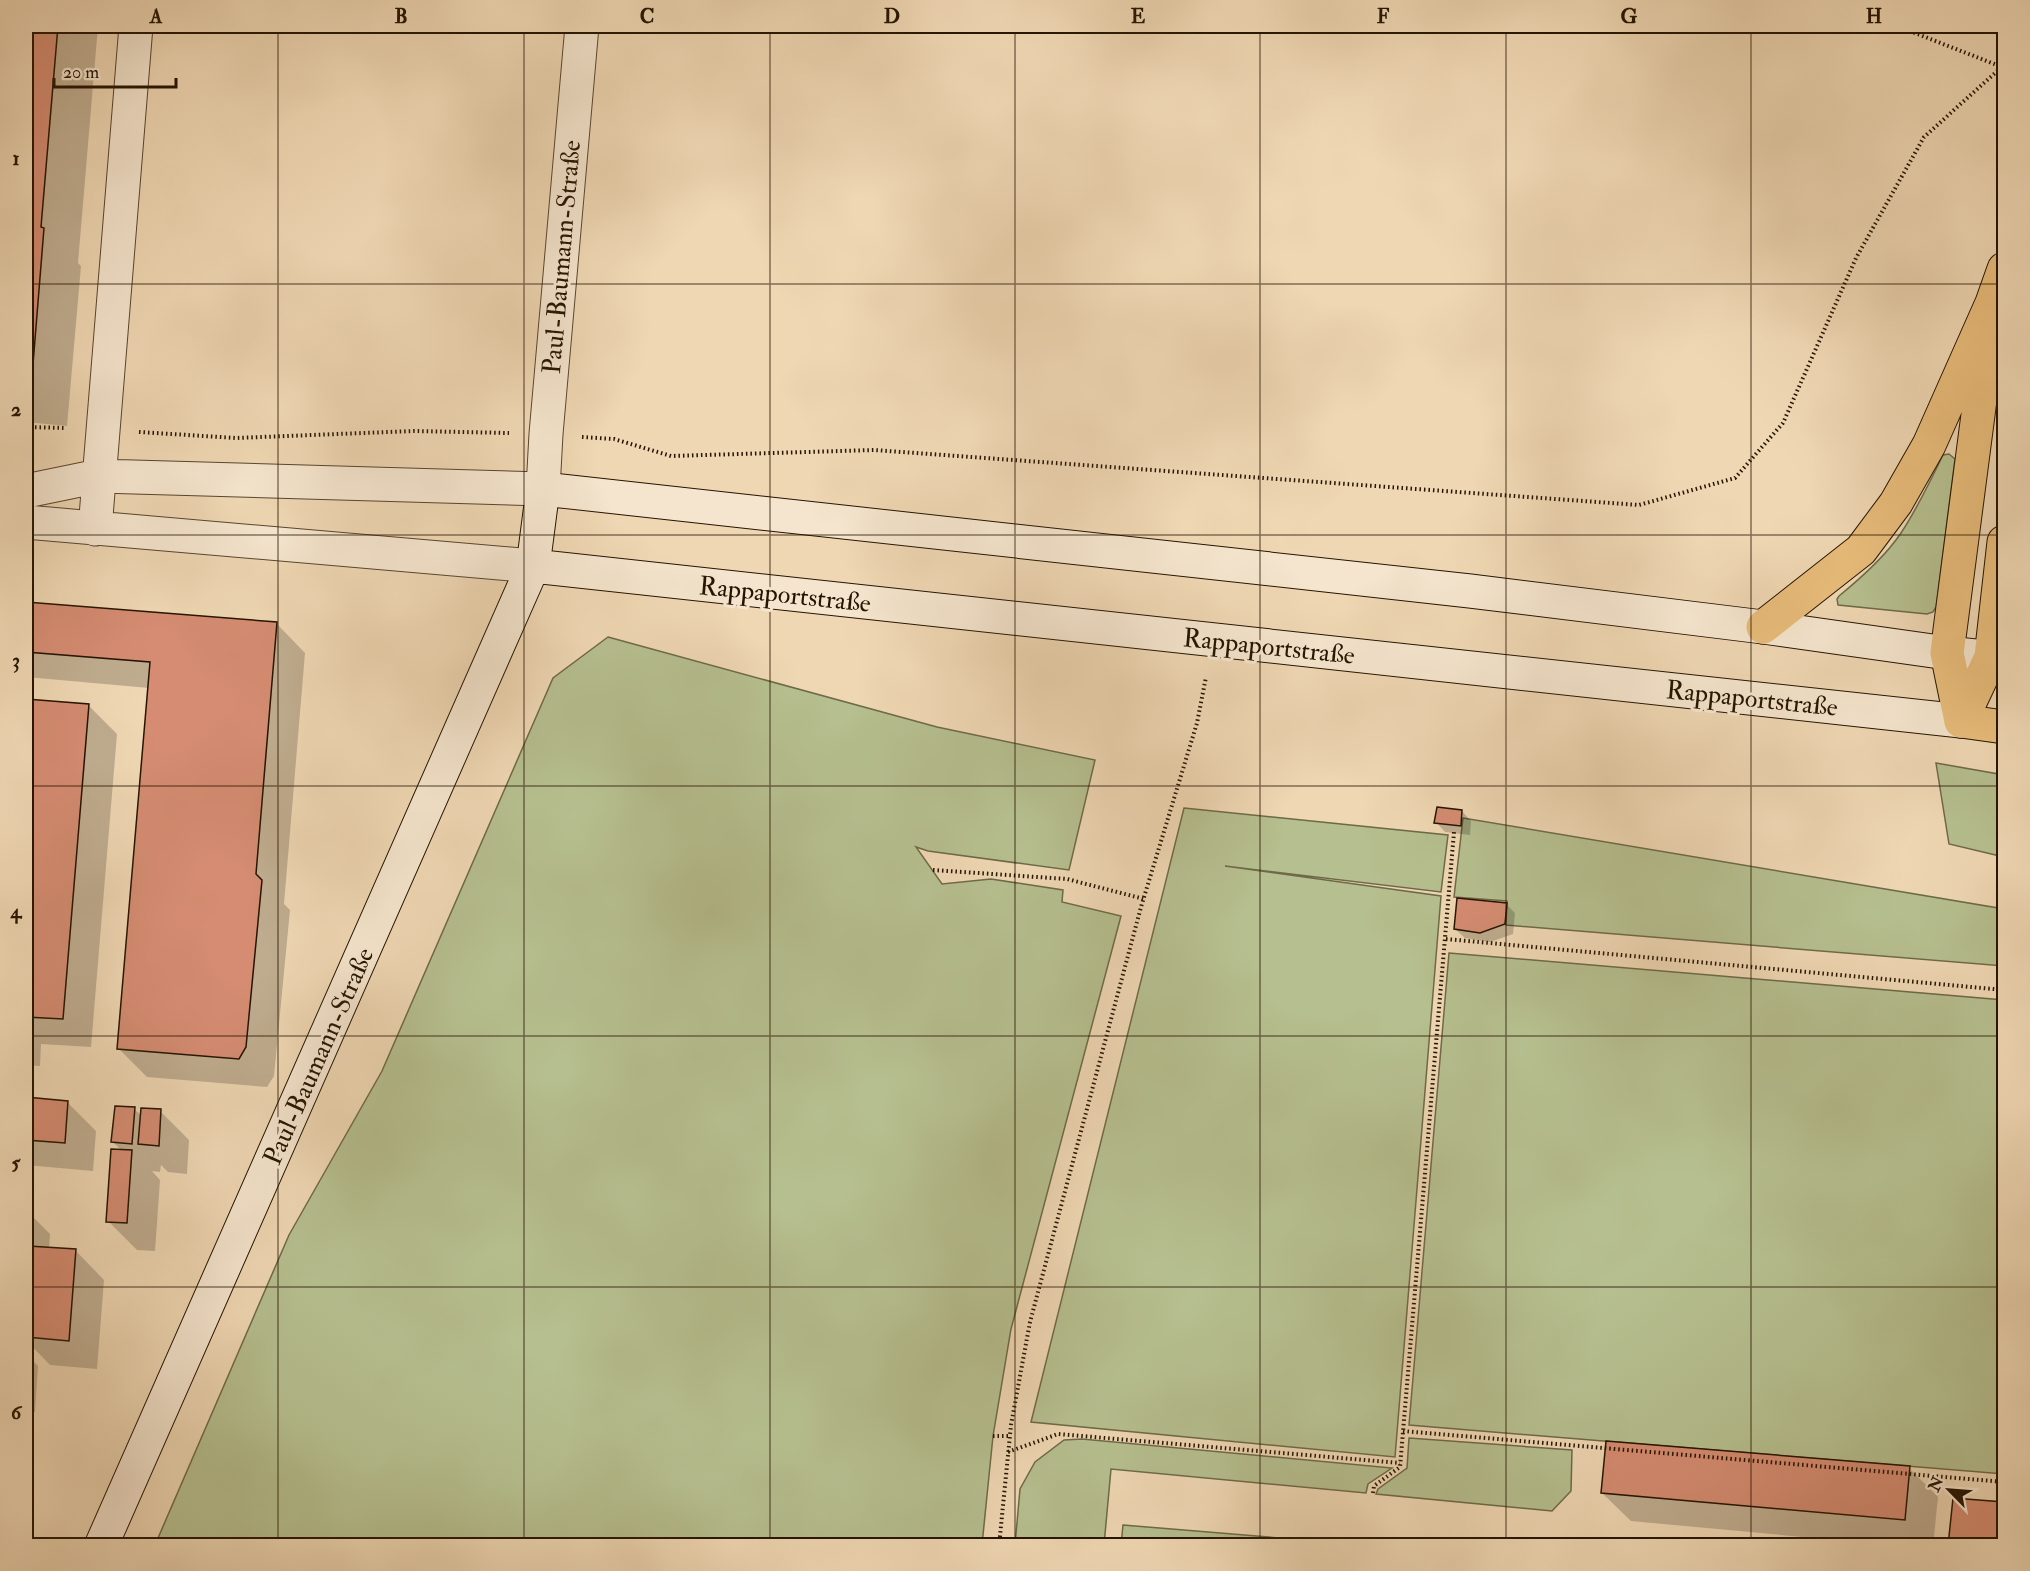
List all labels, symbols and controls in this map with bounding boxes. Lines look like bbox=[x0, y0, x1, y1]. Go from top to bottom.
text: A bbox=[149, 4, 163, 29]
text: B bbox=[394, 4, 408, 29]
text: C bbox=[640, 4, 654, 29]
text: D bbox=[884, 4, 900, 29]
text: E bbox=[1131, 4, 1146, 29]
text: F bbox=[1377, 4, 1390, 29]
text: G bbox=[1621, 4, 1638, 29]
text: H bbox=[1866, 4, 1882, 29]
scale bar bbox=[54, 51, 176, 89]
text: 20 m bbox=[63, 61, 99, 84]
street label: Paul-Baumann-Straße bbox=[536, 139, 588, 375]
text: 1 bbox=[12, 146, 20, 171]
text: 2 bbox=[11, 397, 21, 422]
street label: Rappaportstraße bbox=[697, 570, 873, 621]
street label: Rappaportstraße bbox=[1181, 622, 1357, 673]
text: 3 bbox=[12, 648, 20, 673]
street label: Rappaportstraße bbox=[1664, 674, 1840, 725]
text: 4 bbox=[10, 899, 23, 924]
street label: Paul-Baumann-Straße bbox=[257, 943, 381, 1170]
text: 5 bbox=[12, 1150, 22, 1175]
text: 6 bbox=[11, 1400, 23, 1425]
north arrow bbox=[1919, 1460, 1979, 1520]
text: N bbox=[1924, 1473, 1949, 1496]

